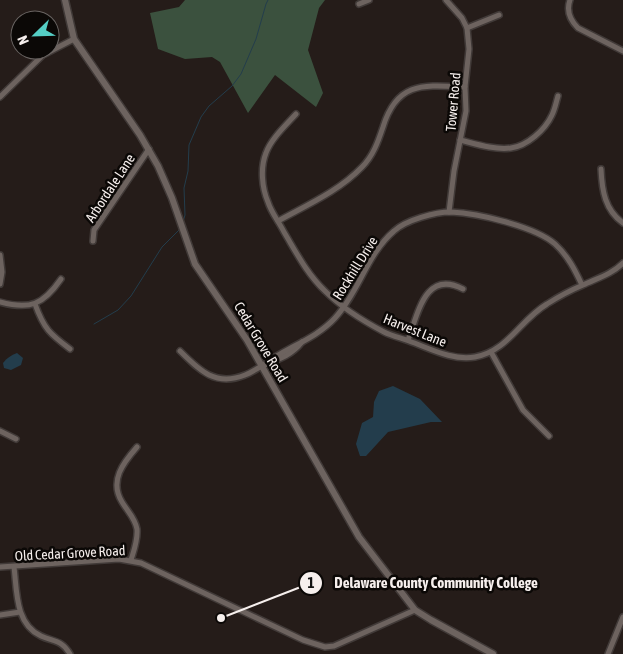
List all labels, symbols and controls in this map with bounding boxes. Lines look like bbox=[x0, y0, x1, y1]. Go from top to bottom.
north arrow bbox=[10, 10, 60, 60]
text: N bbox=[14, 33, 32, 47]
street label: Tower Road bbox=[442, 72, 464, 132]
street label: Arbordale Lane bbox=[82, 151, 138, 225]
street label: Rockhill Drive bbox=[329, 233, 381, 303]
street label: Cedar Grove Road bbox=[231, 299, 291, 385]
street label: Harvest Lane bbox=[381, 310, 449, 350]
street label: Old Cedar Grove Road bbox=[14, 542, 126, 564]
callout: Delaware County Community College bbox=[299, 568, 547, 598]
text: 1 bbox=[307, 574, 315, 591]
text: Delaware County Community College bbox=[334, 574, 538, 591]

